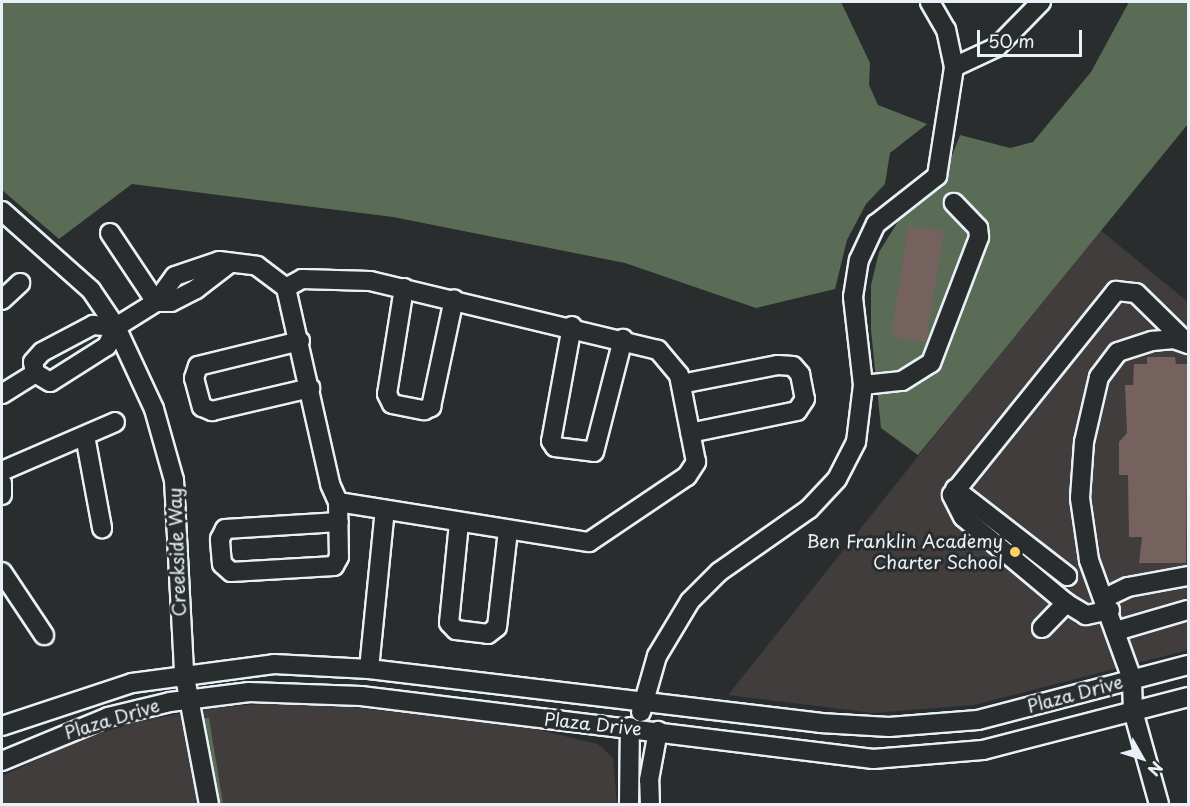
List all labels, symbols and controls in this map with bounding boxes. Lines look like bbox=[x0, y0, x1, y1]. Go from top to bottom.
scale bar bbox=[980, 18, 1085, 56]
text: 50 m bbox=[988, 27, 1035, 54]
street label: Creekside Way bbox=[164, 487, 190, 617]
place label: Ben Franklin Academy Charter School bbox=[806, 531, 1003, 574]
marker: Ben Franklin Academy Charter School bbox=[1008, 545, 1022, 559]
street label: Plaza Drive bbox=[1025, 671, 1125, 717]
street label: Plaza Drive bbox=[62, 694, 162, 744]
street label: Plaza Drive bbox=[543, 708, 643, 740]
north arrow bbox=[1112, 728, 1172, 788]
text: N bbox=[1143, 757, 1169, 782]

